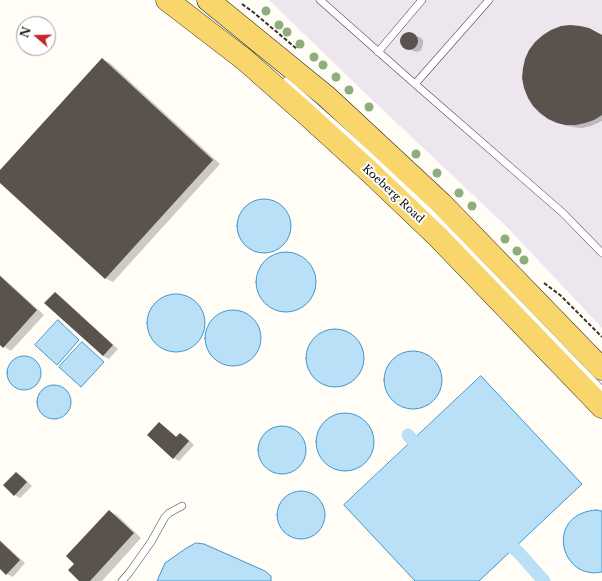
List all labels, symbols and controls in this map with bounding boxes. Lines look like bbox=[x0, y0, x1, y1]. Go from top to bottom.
north arrow bbox=[16, 16, 56, 56]
text: N bbox=[17, 25, 34, 39]
street label: Koeberg Road bbox=[359, 162, 427, 226]

